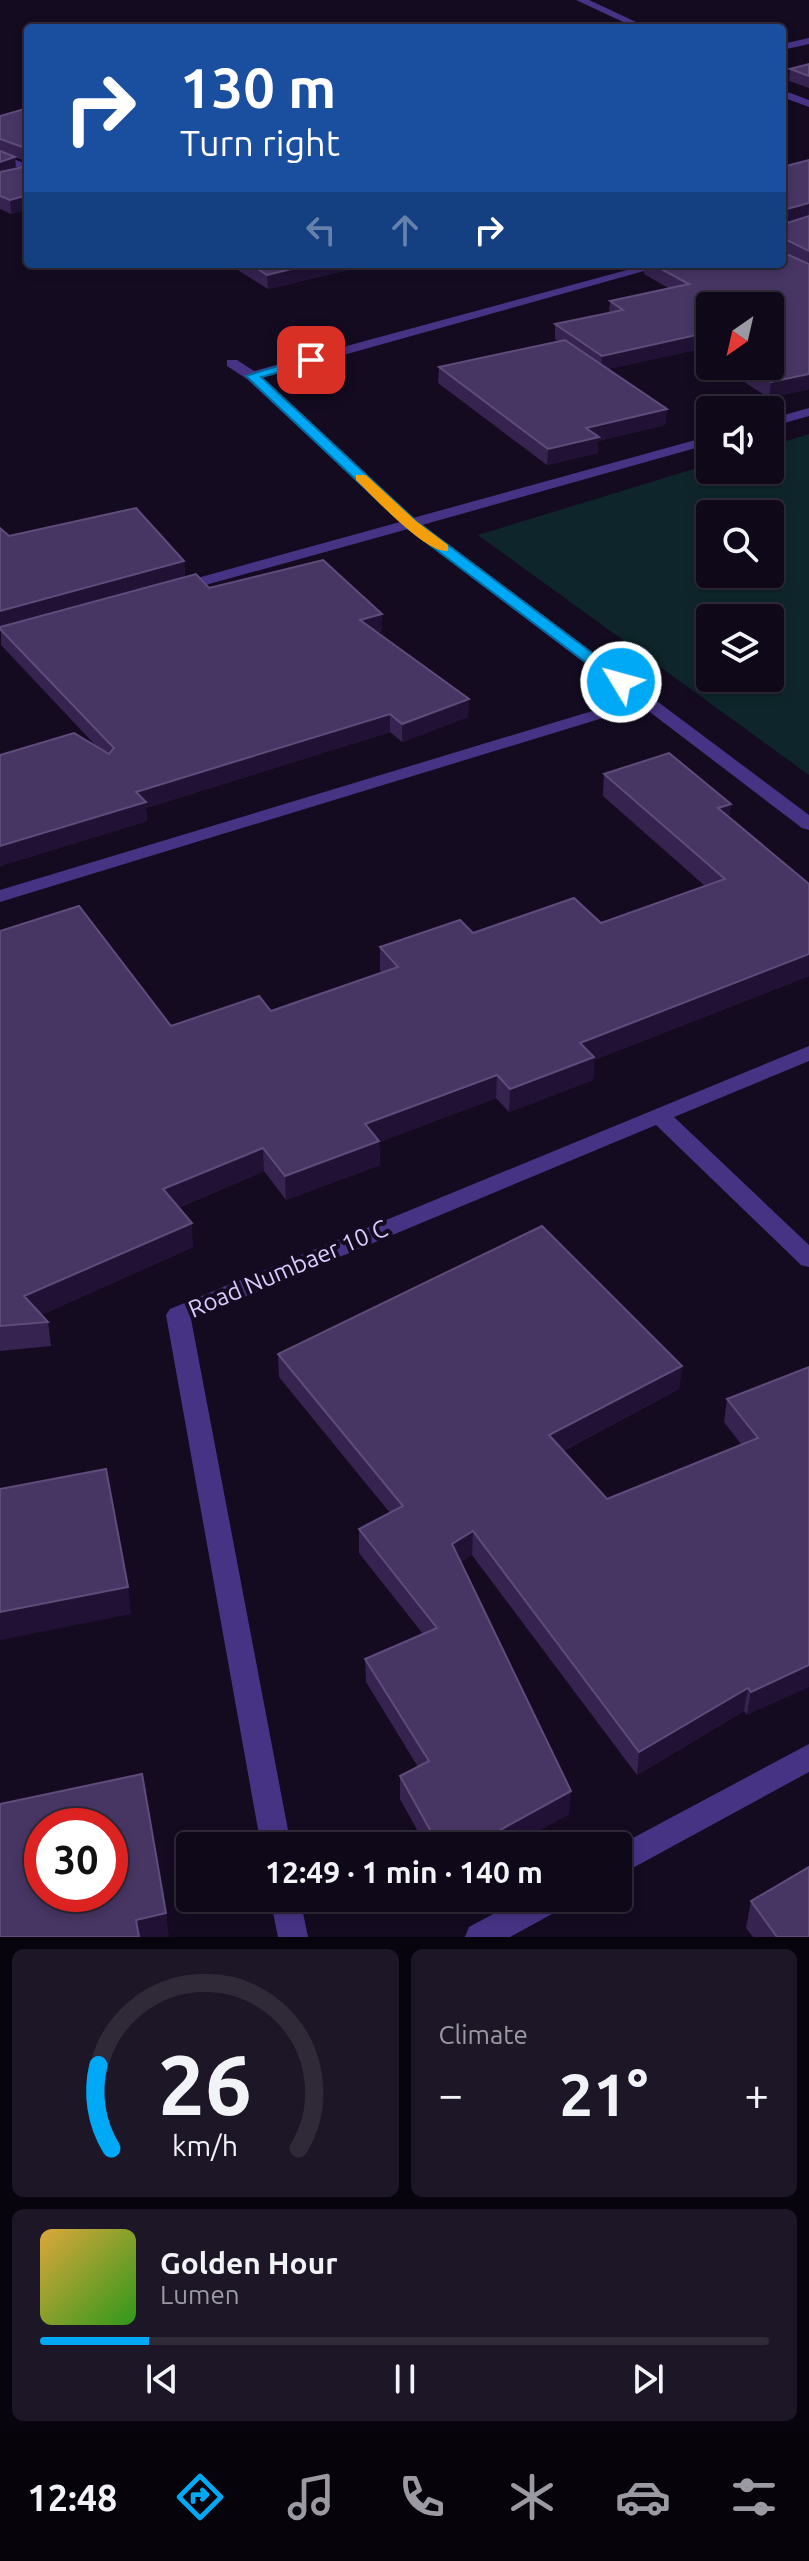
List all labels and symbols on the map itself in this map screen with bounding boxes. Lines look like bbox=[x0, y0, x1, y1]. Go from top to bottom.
north arrow bbox=[696, 292, 784, 380]
pin bbox=[277, 326, 345, 394]
position arrow bbox=[579, 640, 663, 724]
street label: Road Numbaer 10 C bbox=[184, 1214, 392, 1323]
speed limit sign: 30 bbox=[24, 1808, 128, 1912]

